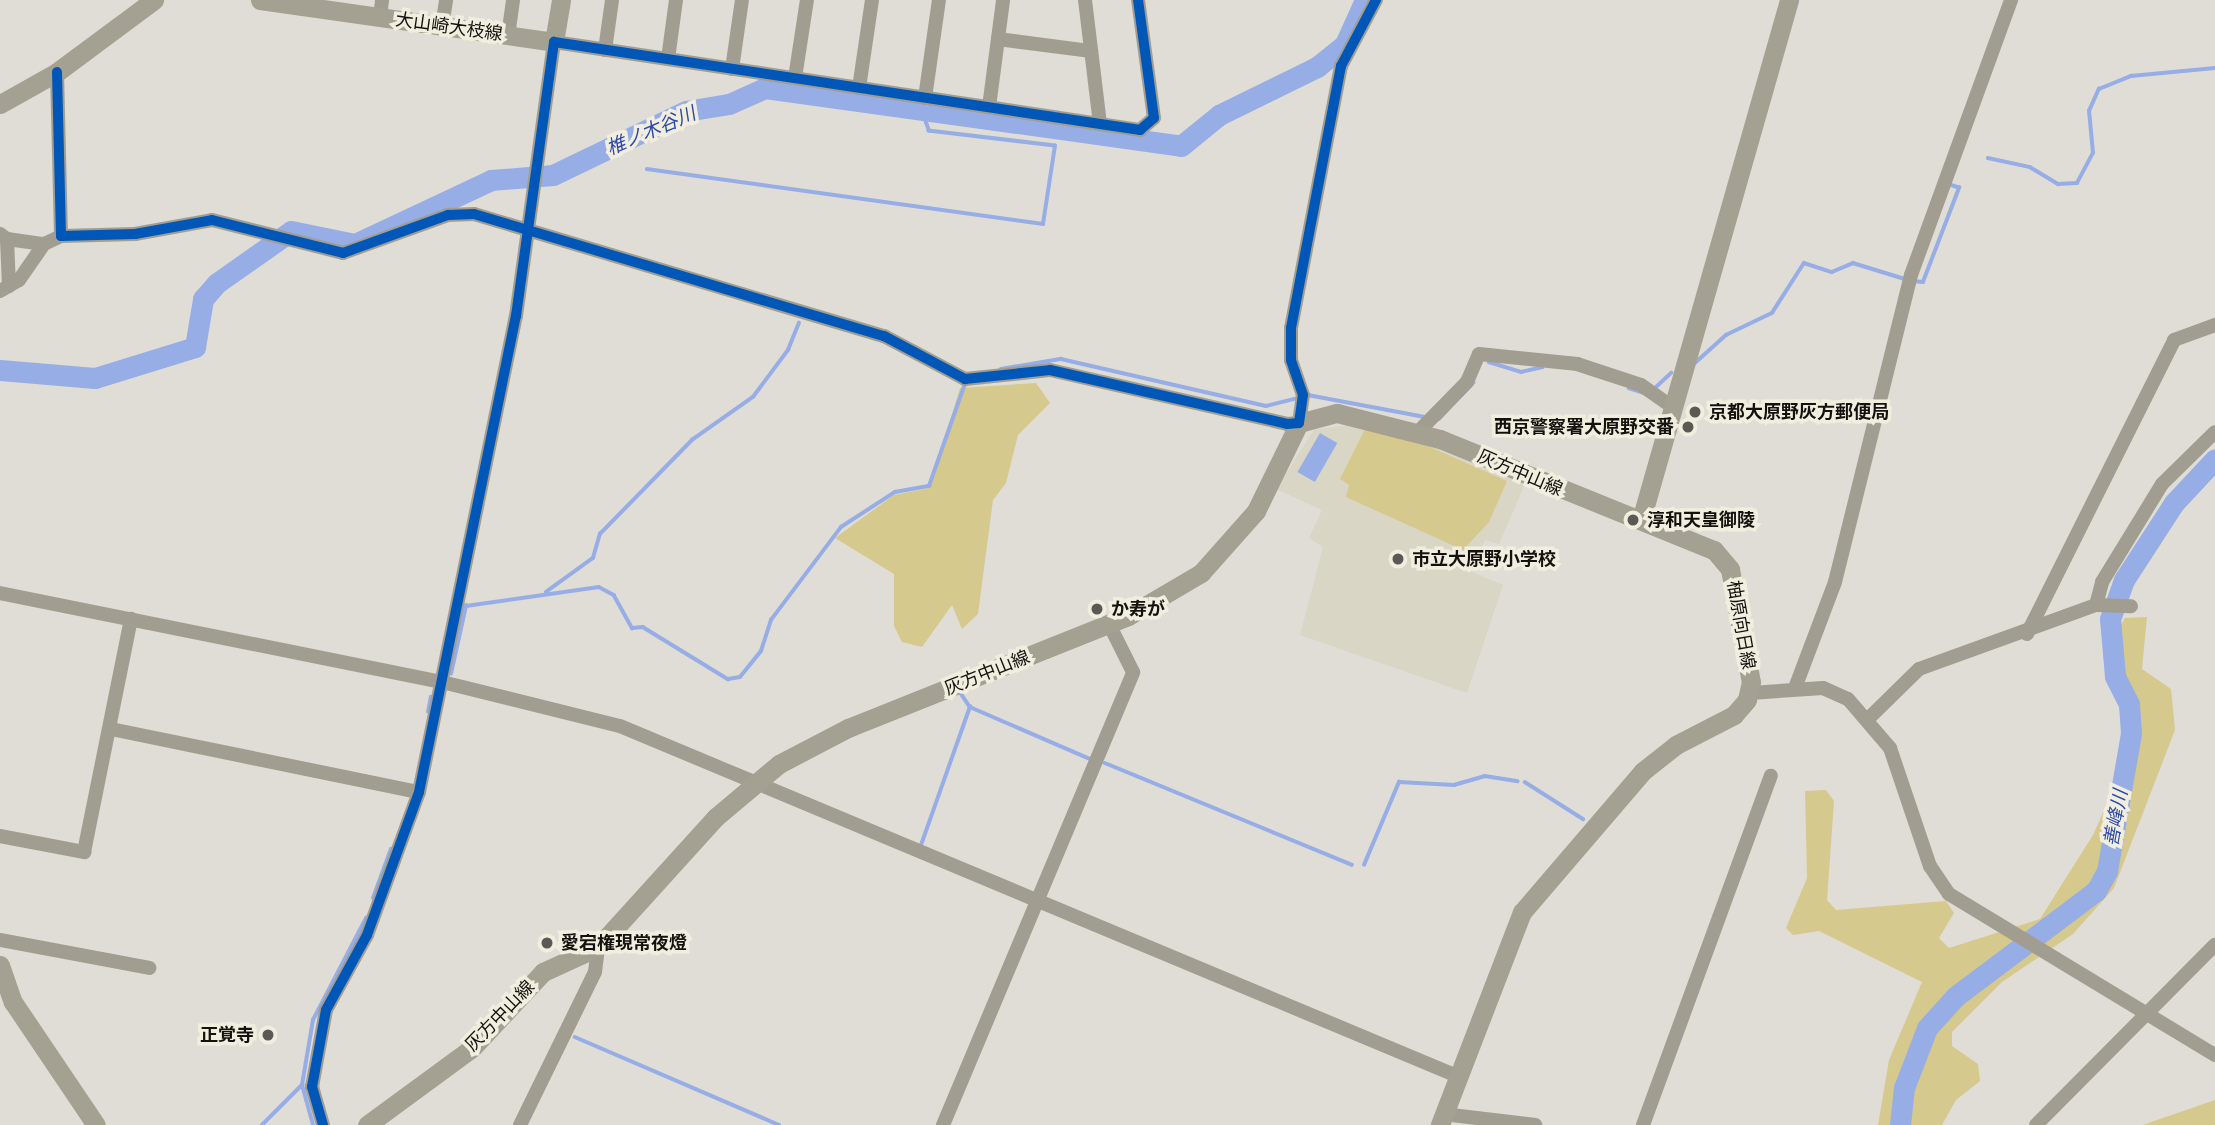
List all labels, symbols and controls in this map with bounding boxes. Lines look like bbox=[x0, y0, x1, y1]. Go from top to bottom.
street label: 大山崎大枝線 bbox=[394, 9, 504, 45]
water label: 椎ノ木谷川 bbox=[603, 102, 699, 160]
place label: 京都大原野灰方郵便局 bbox=[1709, 401, 1889, 423]
marker: 京都大原野灰方郵便局 bbox=[1687, 404, 1703, 420]
place label: 西京警察署大原野交番 bbox=[1494, 416, 1674, 438]
marker: 西京警察署大原野交番 bbox=[1680, 419, 1696, 435]
street label: 灰方中山線 bbox=[1474, 445, 1566, 501]
place label: 淳和天皇御陵 bbox=[1647, 509, 1755, 531]
marker: 淳和天皇御陵 bbox=[1625, 512, 1641, 528]
place label: 市立大原野小学校 bbox=[1412, 548, 1556, 570]
marker: 市立大原野小学校 bbox=[1390, 551, 1406, 567]
street label: 柚原向日線 bbox=[1723, 579, 1759, 671]
place label: か寿が bbox=[1111, 598, 1165, 620]
marker: か寿が bbox=[1089, 601, 1105, 617]
street label: 灰方中山線 bbox=[941, 646, 1033, 700]
water label: 善峰川 bbox=[2100, 788, 2132, 848]
place label: 愛宕権現常夜燈 bbox=[561, 932, 687, 954]
marker: 愛宕権現常夜燈 bbox=[539, 935, 555, 951]
street label: 灰方中山線 bbox=[461, 976, 539, 1056]
place label: 正覚寺 bbox=[200, 1024, 254, 1046]
marker: 正覚寺 bbox=[260, 1027, 276, 1043]

